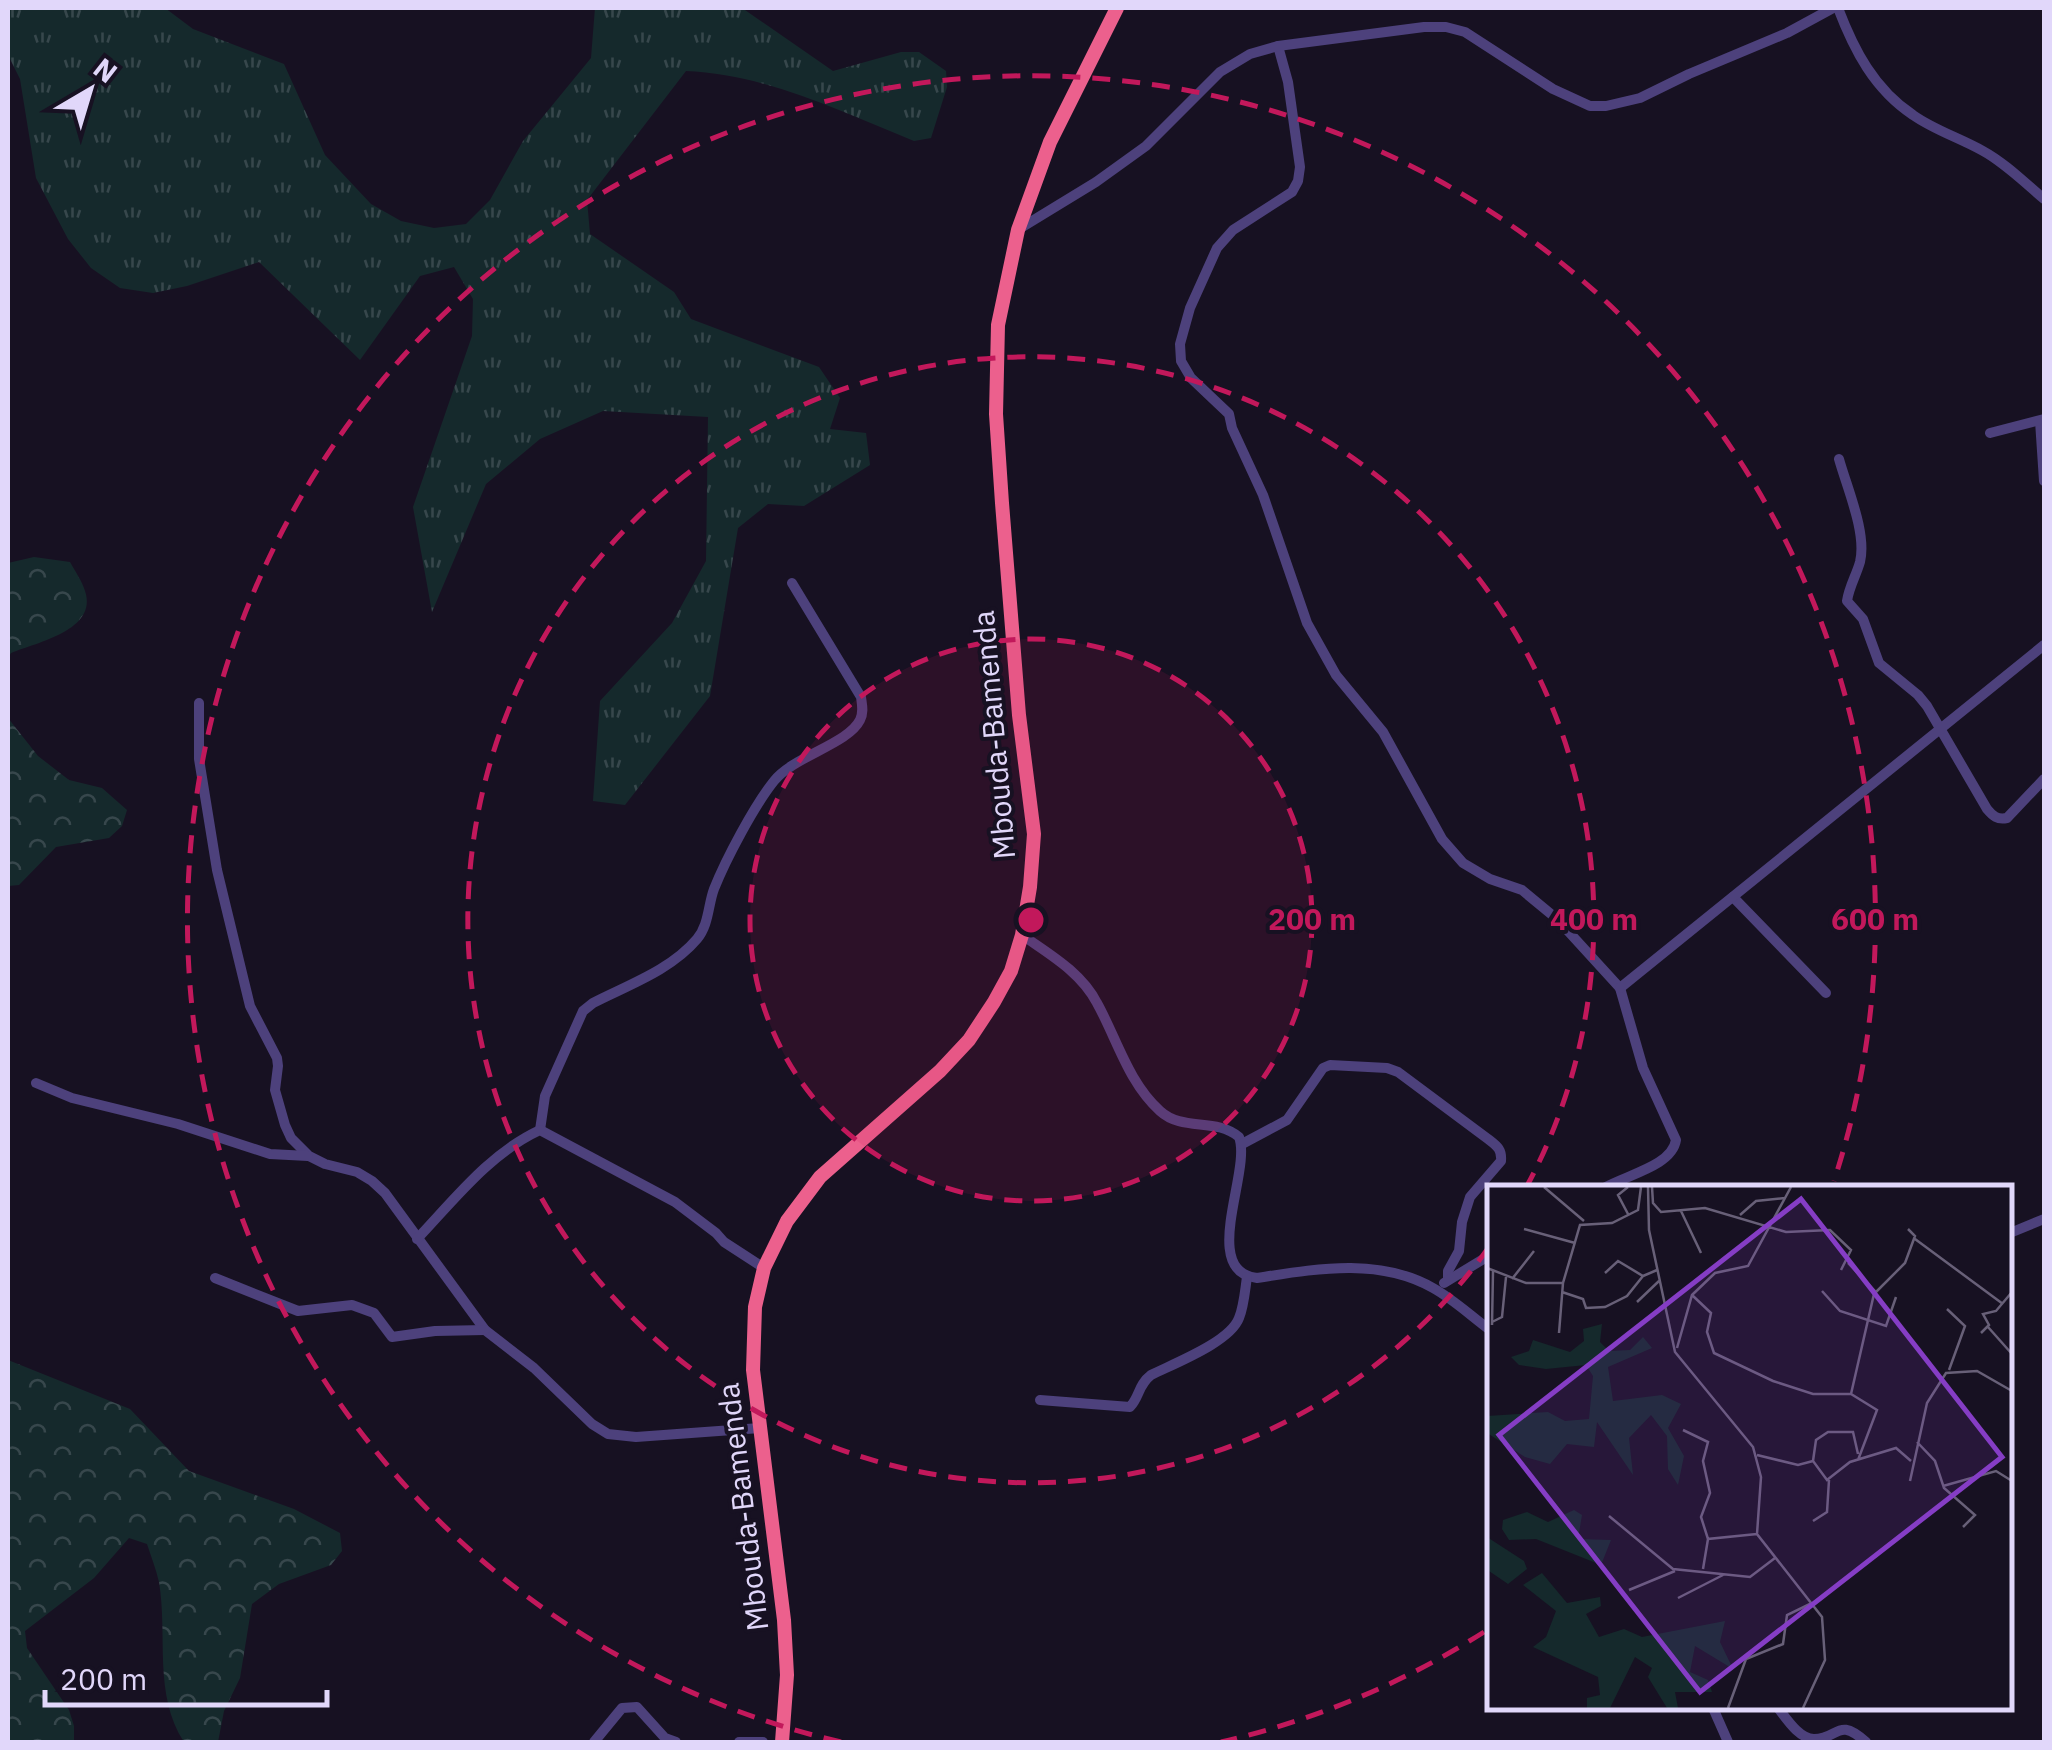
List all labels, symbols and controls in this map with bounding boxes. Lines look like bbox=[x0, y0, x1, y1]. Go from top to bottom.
north arrow bbox=[40, 40, 140, 140]
text: N bbox=[86, 49, 125, 91]
street label: Mbouda-Bamenda bbox=[963, 609, 1023, 861]
text: 200 m bbox=[1268, 899, 1356, 938]
text: 400 m bbox=[1550, 899, 1638, 938]
text: 600 m bbox=[1831, 899, 1919, 938]
centre of rings bbox=[1013, 902, 1049, 938]
inset map bbox=[1487, 1185, 2012, 1710]
street label: Mbouda-Bamenda bbox=[707, 1381, 777, 1633]
scale bar bbox=[45, 1645, 328, 1707]
text: 200 m bbox=[60, 1659, 147, 1698]

